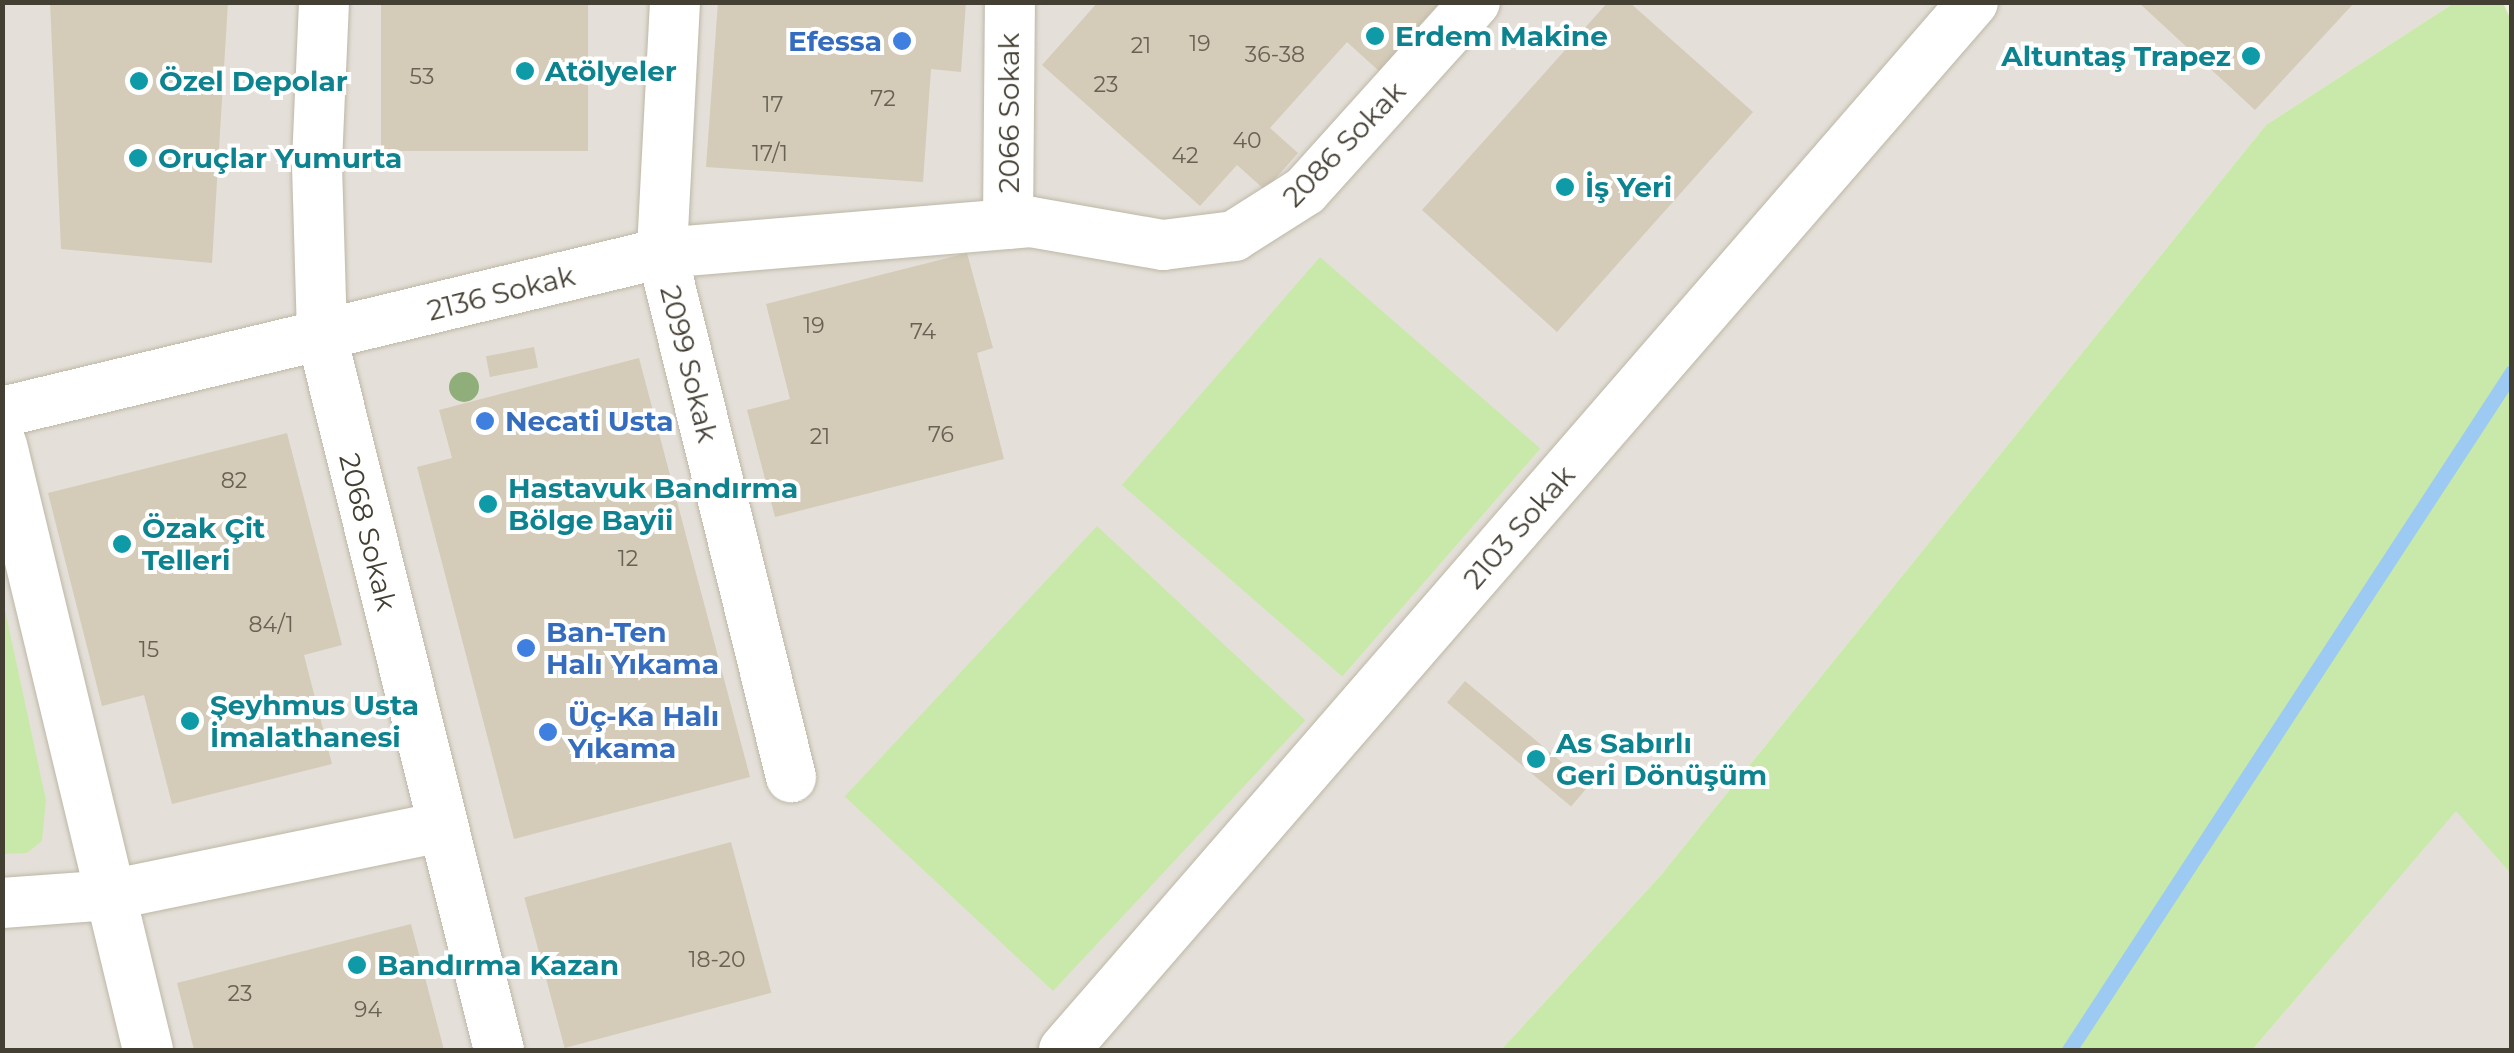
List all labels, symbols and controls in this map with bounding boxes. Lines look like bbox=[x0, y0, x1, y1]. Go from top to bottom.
place label: Erdem Makine bbox=[1395, 19, 1608, 53]
place label: Efessa bbox=[788, 24, 882, 58]
marker: Erdem Makine bbox=[1364, 25, 1386, 47]
marker: Efessa bbox=[891, 30, 913, 52]
house number: 19 bbox=[1189, 31, 1211, 57]
street label: 2066 Sokak bbox=[992, 33, 1026, 193]
house number: 21 bbox=[1131, 33, 1151, 59]
place label: Altuntaş Trapez bbox=[2001, 39, 2231, 73]
house number: 36-38 bbox=[1245, 42, 1305, 68]
marker: Altuntaş Trapez bbox=[2240, 45, 2262, 67]
place label: Atölyeler bbox=[545, 54, 677, 88]
marker: Atölyeler bbox=[514, 60, 536, 82]
place label: Özel Depolar bbox=[159, 64, 348, 98]
house number: 53 bbox=[410, 64, 434, 90]
marker: Özel Depolar bbox=[128, 70, 150, 92]
house number: 23 bbox=[1094, 72, 1118, 98]
street label: 2086 Sokak bbox=[1276, 74, 1412, 214]
house number: 72 bbox=[870, 86, 896, 112]
house number: 17 bbox=[763, 92, 783, 118]
house number: 40 bbox=[1232, 128, 1262, 154]
place label: Oruçlar Yumurta bbox=[158, 141, 402, 175]
house number: 17/1 bbox=[752, 141, 788, 167]
house number: 42 bbox=[1172, 143, 1198, 169]
marker: Oruçlar Yumurta bbox=[127, 147, 149, 169]
place label: İş Yeri bbox=[1585, 170, 1672, 204]
marker: İş Yeri bbox=[1554, 176, 1576, 198]
street label: 2136 Sokak bbox=[424, 258, 578, 328]
street label: 2099 Sokak bbox=[653, 282, 725, 446]
house number: 19 bbox=[803, 313, 825, 339]
house number: 74 bbox=[910, 319, 936, 345]
place label: Necati Usta bbox=[505, 404, 674, 438]
marker: Necati Usta bbox=[474, 410, 496, 432]
house number: 76 bbox=[928, 422, 954, 448]
house number: 21 bbox=[810, 424, 830, 450]
street label: 2068 Sokak bbox=[332, 450, 404, 614]
street label: 2103 Sokak bbox=[1456, 459, 1582, 595]
house number: 82 bbox=[221, 468, 247, 494]
place label: Hastavuk Bandırma Bölge Bayii bbox=[508, 471, 798, 537]
marker: Hastavuk Bandırma Bölge Bayii bbox=[477, 493, 499, 515]
place label: Özak Çit Telleri bbox=[142, 511, 265, 577]
marker: Özak Çit Telleri bbox=[111, 533, 133, 555]
house number: 12 bbox=[618, 546, 638, 572]
house number: 84/1 bbox=[248, 612, 294, 638]
place label: Ban-Ten Halı Yıkama bbox=[546, 615, 719, 681]
house number: 15 bbox=[139, 637, 159, 663]
marker: Ban-Ten Halı Yıkama bbox=[515, 637, 537, 659]
place label: Şeyhmus Usta İmalathanesi bbox=[210, 688, 419, 754]
place label: Üç-Ka Halı Yıkama bbox=[568, 699, 719, 765]
marker: Şeyhmus Usta İmalathanesi bbox=[179, 710, 201, 732]
marker: Üç-Ka Halı Yıkama bbox=[537, 721, 559, 743]
place label: As Sabırlı Geri Dönüşüm bbox=[1556, 726, 1767, 792]
marker: As Sabırlı Geri Dönüşüm bbox=[1525, 748, 1547, 770]
house number: 18-20 bbox=[688, 947, 746, 973]
place label: Bandırma Kazan bbox=[377, 948, 619, 982]
marker: Bandırma Kazan bbox=[346, 954, 368, 976]
house number: 23 bbox=[228, 981, 252, 1007]
house number: 94 bbox=[354, 997, 382, 1023]

